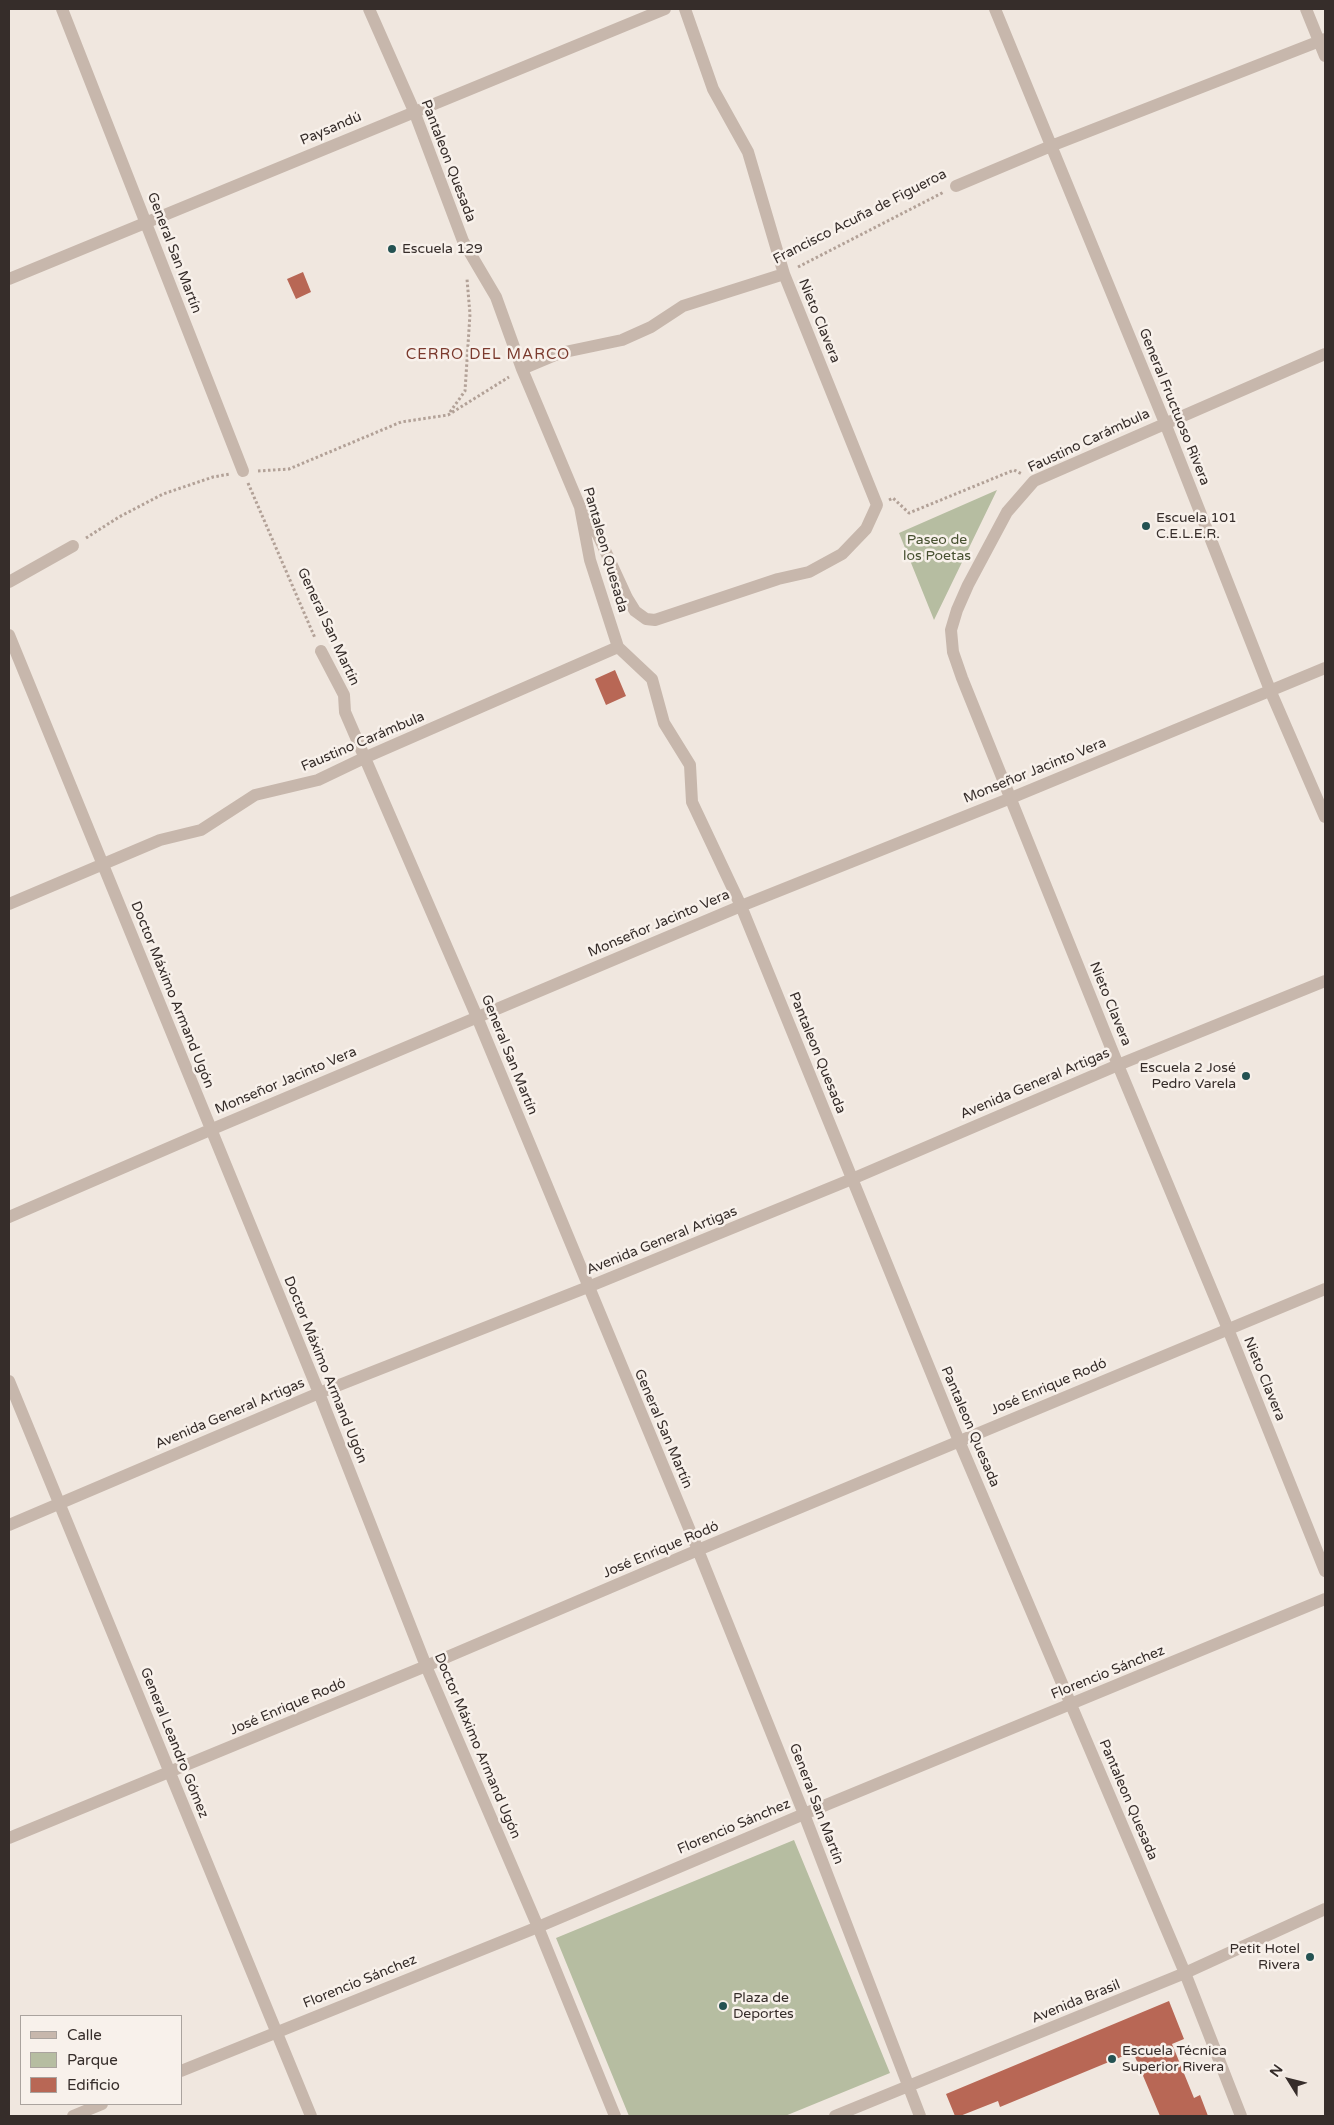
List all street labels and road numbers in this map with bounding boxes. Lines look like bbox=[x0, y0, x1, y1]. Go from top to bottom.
street label: Pantaleon Quesada bbox=[417, 98, 479, 224]
street label: Paysandú bbox=[298, 109, 364, 149]
street label: Francisco Acuña de Figueroa bbox=[770, 166, 950, 268]
street label: General San Martín bbox=[143, 190, 205, 316]
street label: Nieto Clavera bbox=[794, 276, 844, 366]
street label: General Fructuoso Rivera bbox=[1135, 326, 1213, 488]
street label: Faustino Carámbula bbox=[1025, 405, 1153, 477]
street label: Pantaleon Quesada bbox=[579, 485, 631, 615]
street label: General San Martín bbox=[293, 565, 363, 689]
street label: Faustino Carámbula bbox=[299, 708, 427, 776]
street label: Monseñor Jacinto Vera bbox=[961, 735, 1109, 807]
street label: Monseñor Jacinto Vera bbox=[586, 887, 732, 961]
street label: Doctor Máximo Armand Ugón bbox=[127, 899, 217, 1091]
street label: Nieto Clavera bbox=[1085, 959, 1135, 1049]
street label: Pantaleon Quesada bbox=[785, 990, 849, 1116]
street label: General San Martín bbox=[477, 992, 541, 1118]
street label: Monseñor Jacinto Vera bbox=[213, 1044, 359, 1118]
street label: Avenida General Artigas bbox=[958, 1045, 1112, 1123]
street label: Avenida General Artigas bbox=[584, 1203, 740, 1279]
street label: Doctor Máximo Armand Ugón bbox=[280, 1274, 370, 1466]
street label: Nieto Clavera bbox=[1239, 1334, 1289, 1424]
street label: José Enrique Rodó bbox=[989, 1355, 1109, 1419]
street label: Pantaleon Quesada bbox=[937, 1364, 1003, 1490]
street label: General San Martín bbox=[630, 1367, 696, 1491]
street label: Avenida General Artigas bbox=[153, 1375, 307, 1453]
street label: José Enrique Rodó bbox=[601, 1518, 721, 1582]
street label: Florencio Sánchez bbox=[1049, 1643, 1167, 1703]
street label: Doctor Máximo Armand Ugón bbox=[430, 1651, 524, 1841]
street label: General Leandro Gómez bbox=[136, 1665, 212, 1821]
street label: José Enrique Rodó bbox=[228, 1675, 348, 1739]
street label: Pantaleon Quesada bbox=[1095, 1737, 1161, 1863]
street label: General San Martín bbox=[785, 1741, 847, 1867]
street label: Florencio Sánchez bbox=[675, 1796, 793, 1858]
street label: Florencio Sánchez bbox=[301, 1952, 419, 2012]
street label: Avenida Brasil bbox=[1029, 1977, 1123, 2027]

